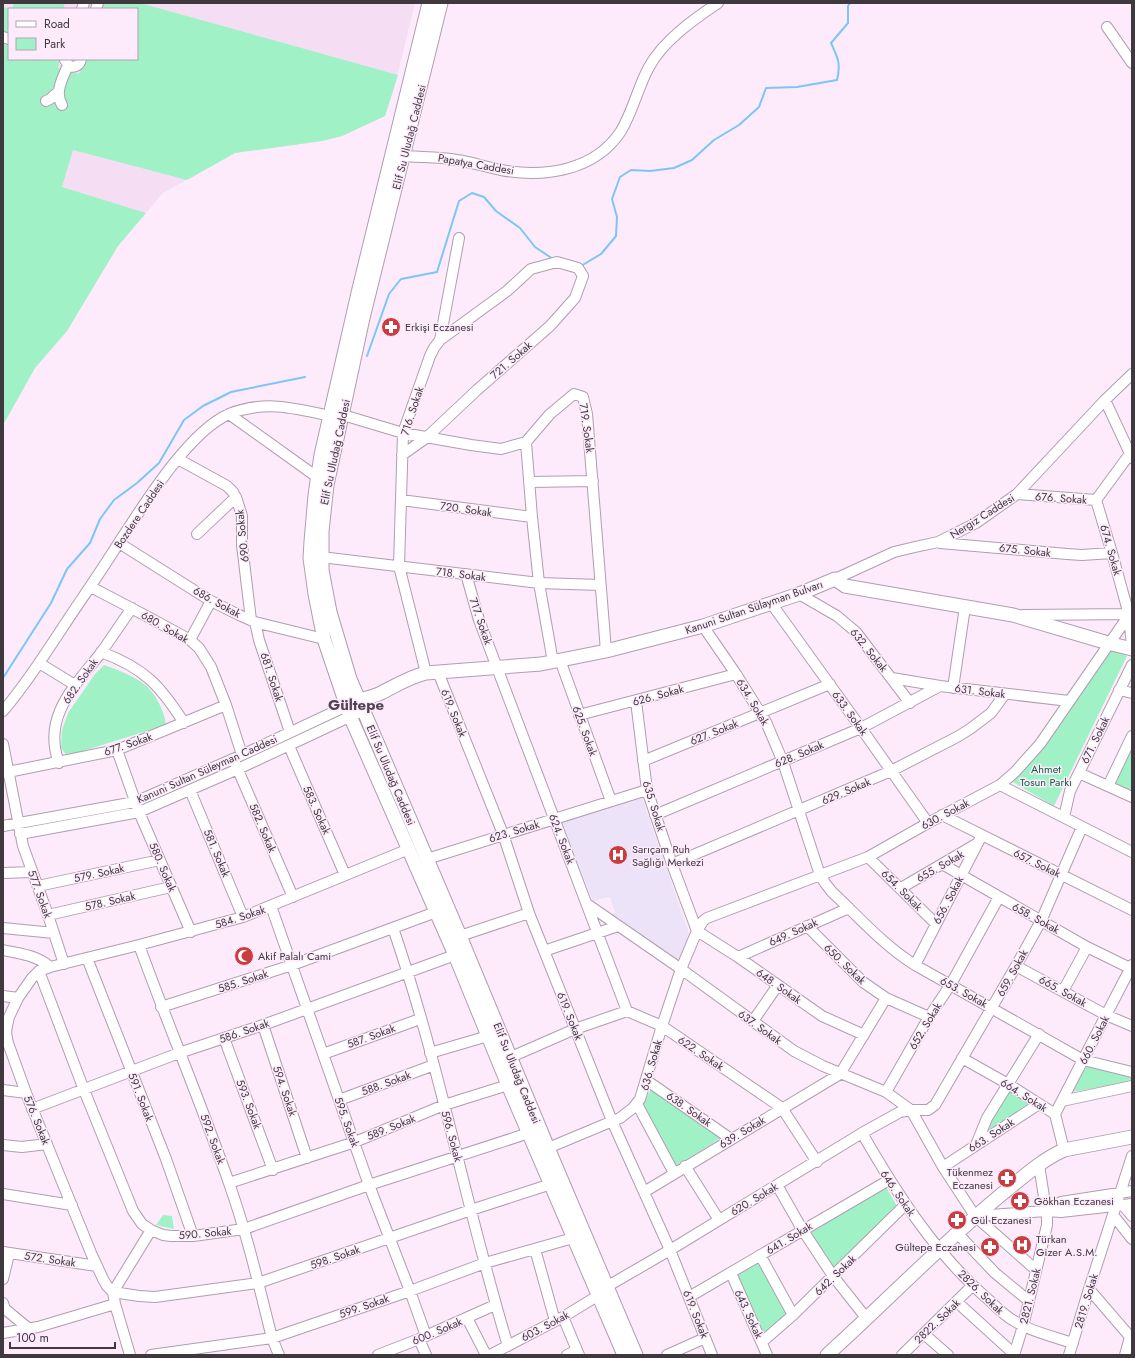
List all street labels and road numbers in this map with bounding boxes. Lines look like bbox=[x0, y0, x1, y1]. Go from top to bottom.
street label: Elif Su Uludağ Caddesi bbox=[388, 83, 430, 191]
street label: Papatya Caddesi bbox=[437, 149, 515, 179]
street label: 721. Sokak bbox=[487, 337, 535, 383]
street label: 716. Sokak bbox=[397, 384, 427, 438]
street label: Elif Su Uludağ Caddesi bbox=[316, 398, 354, 506]
street label: 719. Sokak bbox=[576, 402, 598, 454]
street label: Bozdere Caddesi bbox=[110, 476, 168, 552]
street label: 676. Sokak bbox=[1034, 488, 1088, 508]
street label: Nergiz Caddesi bbox=[947, 490, 1018, 542]
street label: 720. Sokak bbox=[439, 497, 493, 521]
street label: 690. Sokak bbox=[231, 509, 253, 563]
street label: 674. Sokak bbox=[1096, 523, 1126, 577]
street label: 675. Sokak bbox=[998, 539, 1052, 561]
street label: 718. Sokak bbox=[435, 563, 487, 585]
street label: Kanuni Sultan Sülayman Bulvarı bbox=[683, 576, 825, 638]
street label: 686. Sokak bbox=[190, 582, 244, 622]
street label: 717. Sokak bbox=[465, 595, 497, 647]
street label: 680. Sokak bbox=[138, 607, 192, 647]
street label: 632. Sokak bbox=[846, 625, 892, 675]
street label: 681. Sokak bbox=[257, 650, 288, 704]
street label: 682. Sokak bbox=[58, 655, 102, 707]
street label: 634. Sokak bbox=[733, 675, 773, 729]
street label: 626. Sokak bbox=[631, 680, 686, 710]
street label: 631. Sokak bbox=[954, 680, 1006, 702]
street label: 619. Sokak bbox=[437, 687, 471, 740]
street label: 633. Sokak bbox=[828, 687, 872, 739]
street label: 625. Sokak bbox=[569, 704, 602, 759]
street label: 671. Sokak bbox=[1077, 714, 1113, 766]
street label: 627. Sokak bbox=[687, 715, 741, 749]
street label: Elif Su Uludağ Caddesi bbox=[363, 722, 419, 828]
street label: 677. Sokak bbox=[102, 728, 155, 760]
street label: Kanuni Sultan Süleyman Caddesi bbox=[134, 731, 280, 807]
street label: 628. Sokak bbox=[772, 736, 826, 772]
street label: 629. Sokak bbox=[819, 773, 873, 808]
street label: 635. Sokak bbox=[639, 779, 669, 833]
street label: 583. Sokak bbox=[299, 783, 335, 837]
street label: 630. Sokak bbox=[918, 795, 972, 833]
street label: 582. Sokak bbox=[245, 801, 281, 855]
street label: 624. Sokak bbox=[545, 812, 579, 867]
street label: 623. Sokak bbox=[487, 816, 541, 846]
street label: 581. Sokak bbox=[200, 827, 234, 880]
street label: 580. Sokak bbox=[145, 840, 181, 894]
street label: 657. Sokak bbox=[1011, 845, 1063, 881]
street label: 655. Sokak bbox=[913, 846, 967, 886]
street label: 579. Sokak bbox=[72, 860, 126, 886]
street label: 654. Sokak bbox=[878, 866, 926, 914]
street label: 577. Sokak bbox=[24, 868, 56, 920]
street label: 656. Sokak bbox=[929, 873, 967, 927]
street label: 578. Sokak bbox=[83, 887, 137, 915]
street label: 658. Sokak bbox=[1009, 898, 1063, 938]
street label: 584. Sokak bbox=[213, 901, 267, 933]
street label: 649. Sokak bbox=[766, 914, 820, 950]
street label: 650. Sokak bbox=[820, 940, 870, 988]
street label: 659. Sokak bbox=[992, 946, 1032, 999]
street label: 648. Sokak bbox=[753, 964, 805, 1008]
street label: 585. Sokak bbox=[216, 965, 270, 997]
street label: 665. Sokak bbox=[1036, 971, 1090, 1011]
street label: 653. Sokak bbox=[937, 972, 991, 1012]
street label: 619. Sokak bbox=[553, 990, 587, 1043]
street label: 652. Sokak bbox=[905, 999, 945, 1053]
street label: 637. Sokak bbox=[735, 1006, 785, 1048]
street label: 660. Sokak bbox=[1075, 1013, 1113, 1067]
street label: 586. Sokak bbox=[217, 1015, 271, 1047]
street label: 587. Sokak bbox=[345, 1020, 398, 1052]
street label: Elif Su Uludağ Caddesi bbox=[489, 1020, 545, 1126]
street label: 622. Sokak bbox=[675, 1032, 727, 1074]
street label: 636. Sokak bbox=[636, 1038, 666, 1092]
street label: 594. Sokak bbox=[269, 1064, 301, 1119]
street label: 588. Sokak bbox=[359, 1067, 413, 1099]
street label: 591. Sokak bbox=[124, 1070, 158, 1124]
street label: 664. Sokak bbox=[997, 1074, 1051, 1116]
street label: 593. Sokak bbox=[232, 1077, 266, 1131]
street label: 638. Sokak bbox=[663, 1088, 715, 1130]
street label: 576. Sokak bbox=[20, 1093, 54, 1147]
street label: 595. Sokak bbox=[331, 1095, 364, 1149]
street label: 596. Sokak bbox=[437, 1109, 467, 1164]
street label: 589. Sokak bbox=[364, 1110, 418, 1144]
street label: 592. Sokak bbox=[197, 1112, 230, 1167]
street label: 639. Sokak bbox=[716, 1112, 768, 1152]
street label: 663. Sokak bbox=[965, 1114, 1017, 1156]
street label: 646. Sokak bbox=[877, 1167, 919, 1219]
street label: 620. Sokak bbox=[727, 1178, 781, 1219]
street label: 641. Sokak bbox=[763, 1218, 815, 1258]
street label: 590. Sokak bbox=[178, 1223, 232, 1243]
street label: 598. Sokak bbox=[308, 1241, 362, 1273]
street label: 572. Sokak bbox=[23, 1247, 77, 1271]
street label: 642. Sokak bbox=[811, 1251, 860, 1299]
street label: 2826. Sokak bbox=[954, 1266, 1008, 1318]
street label: 2821. Sokak bbox=[1015, 1266, 1045, 1326]
street label: 2819. Sokak bbox=[1070, 1272, 1102, 1330]
street label: 643. Sokak bbox=[731, 1287, 767, 1341]
street label: 619. Sokak bbox=[679, 1288, 713, 1341]
street label: 599. Sokak bbox=[337, 1290, 391, 1322]
street label: 2822. Sokak bbox=[910, 1295, 964, 1347]
street label: 603. Sokak bbox=[518, 1307, 572, 1345]
street label: 600. Sokak bbox=[409, 1313, 465, 1349]

